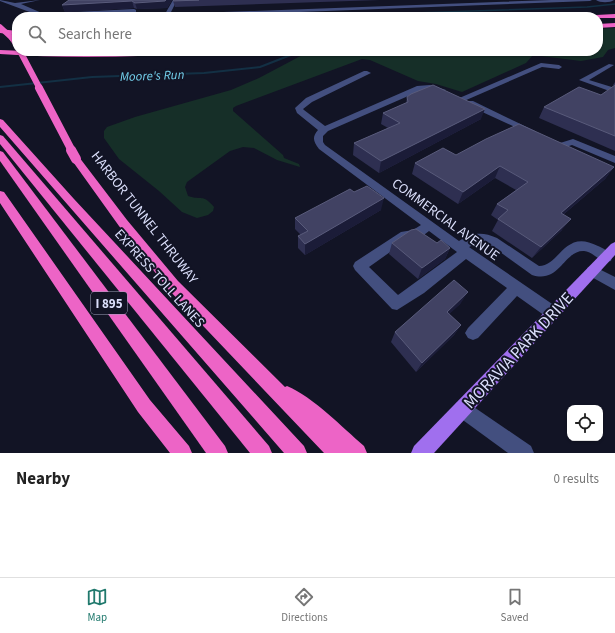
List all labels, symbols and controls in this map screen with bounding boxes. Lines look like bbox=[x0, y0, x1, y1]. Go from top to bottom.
search box bbox=[12, 12, 603, 56]
icon: search bbox=[26, 23, 48, 45]
text: Search here bbox=[58, 24, 132, 45]
water label: Moore's Run bbox=[119, 66, 185, 86]
street label: HARBOR TUNNEL THRUWAY bbox=[86, 147, 203, 288]
street label: COMMERCIAL AVENUE bbox=[387, 174, 503, 266]
street label: EXPRESS TOLL LANES bbox=[109, 225, 209, 332]
street label: MORAVIA PARK DRIVE bbox=[458, 287, 579, 414]
road number: I 895 bbox=[91, 292, 127, 314]
map controls bbox=[567, 405, 603, 441]
button: locate bbox=[567, 405, 603, 441]
text: Nearby bbox=[16, 467, 70, 491]
text: 0 results bbox=[554, 470, 599, 488]
tab: Map bbox=[86, 586, 108, 625]
tab: Directions bbox=[281, 586, 328, 625]
tab: Saved bbox=[501, 586, 529, 625]

